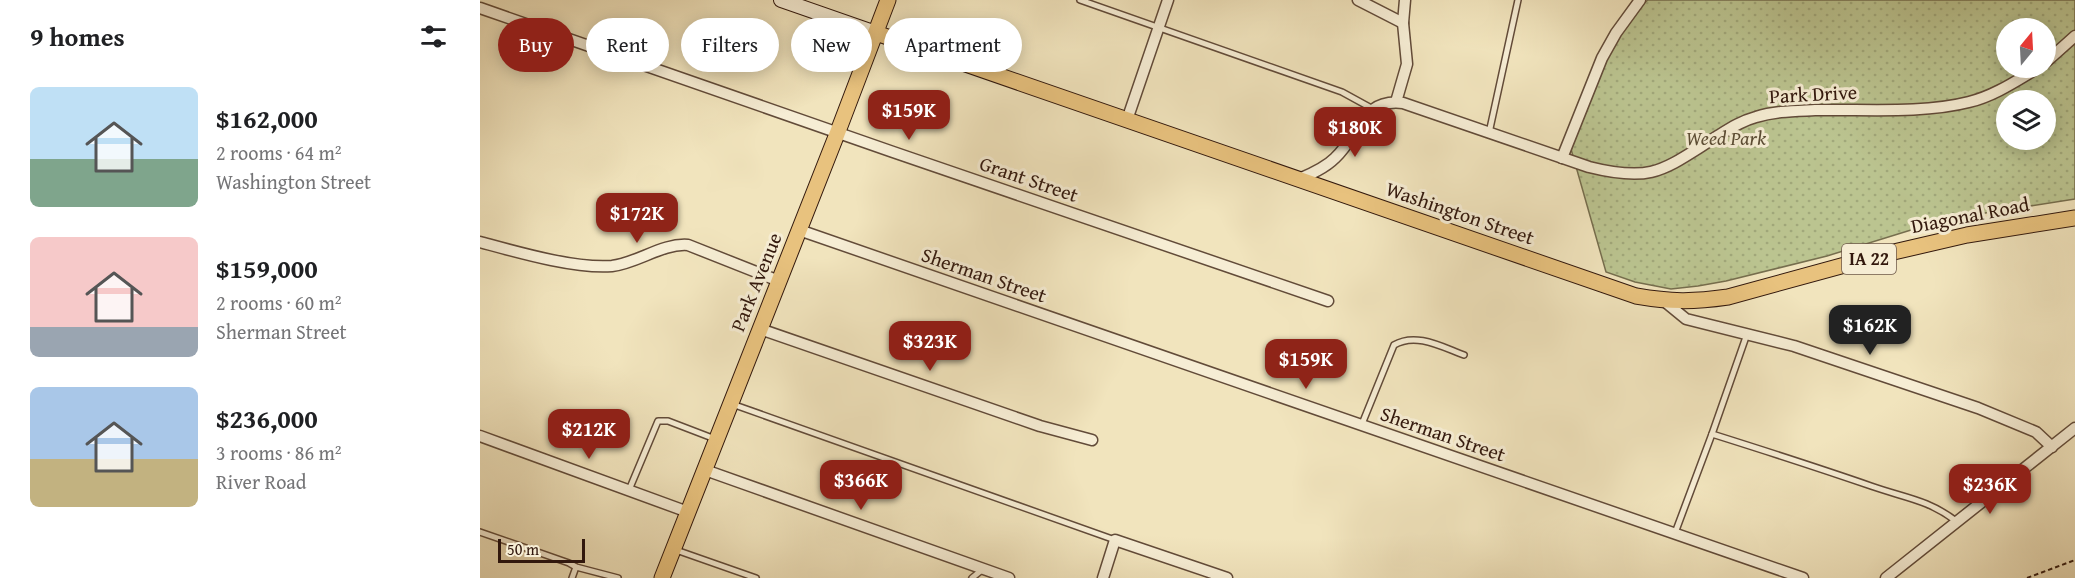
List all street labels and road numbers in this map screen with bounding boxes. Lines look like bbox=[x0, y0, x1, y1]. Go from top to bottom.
street label: Park Drive bbox=[1768, 77, 1858, 110]
street label: Grant Street bbox=[976, 148, 1082, 209]
street label: Washington Street bbox=[1382, 174, 1538, 251]
street label: Diagonal Road bbox=[1908, 189, 2032, 240]
street label: Park Avenue bbox=[723, 228, 789, 336]
street label: Sherman Street bbox=[918, 240, 1051, 310]
road number: IA 22 bbox=[1842, 244, 1896, 274]
street label: Sherman Street bbox=[1377, 399, 1510, 469]

